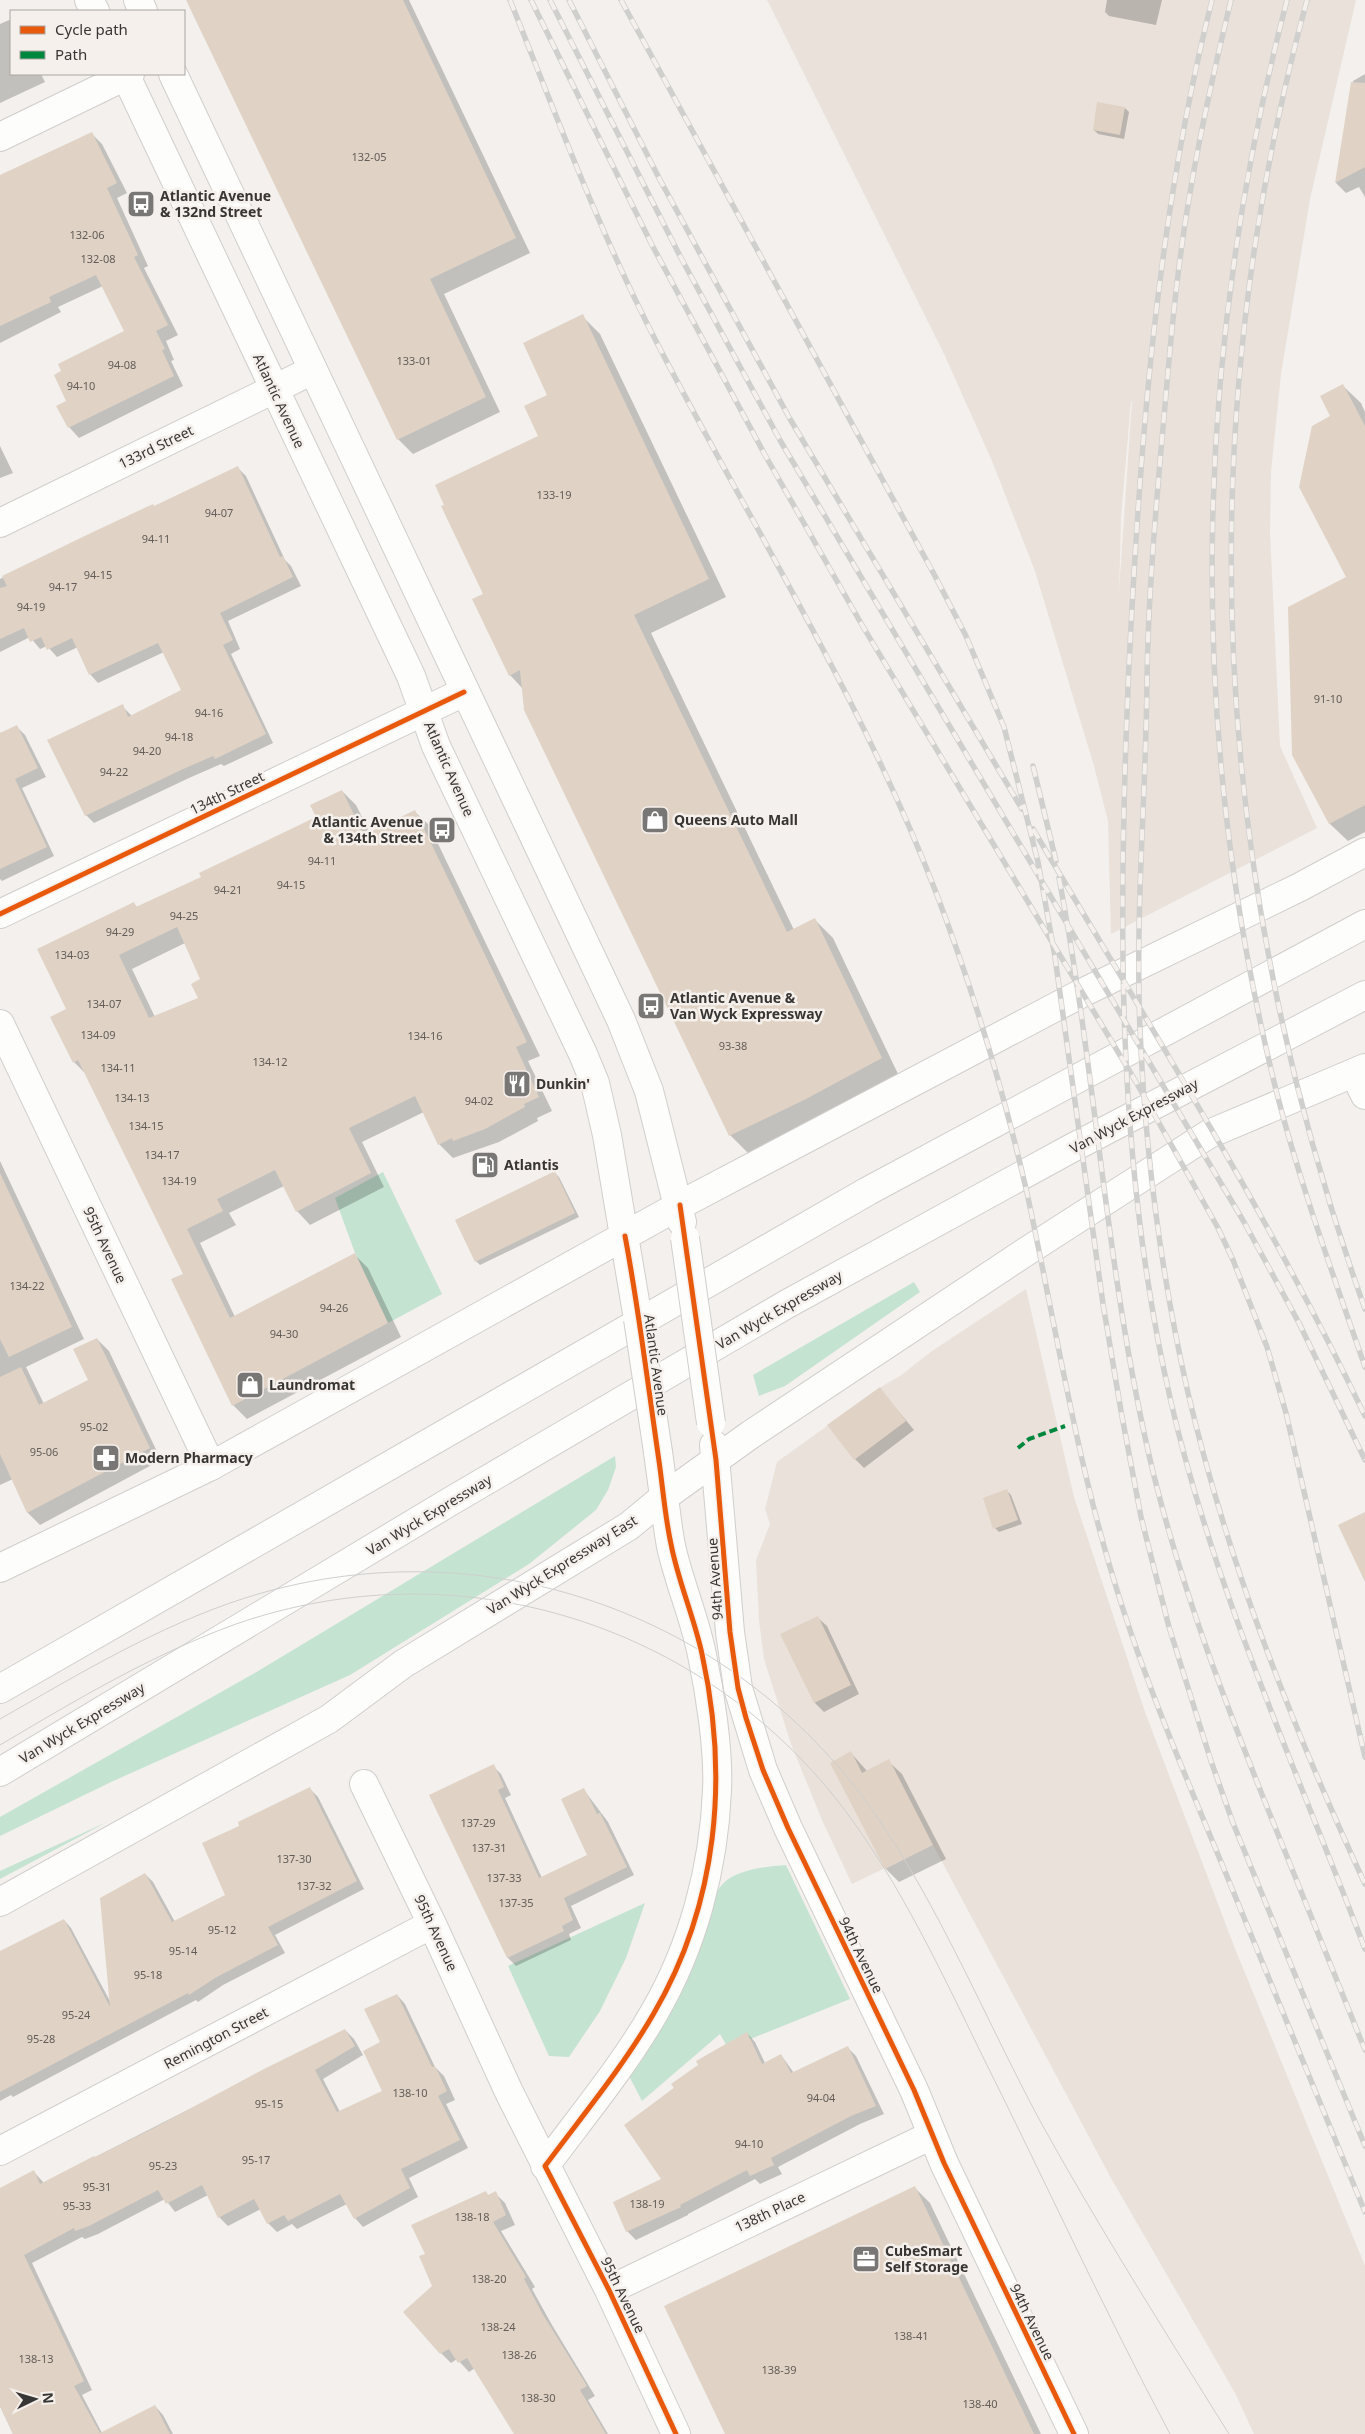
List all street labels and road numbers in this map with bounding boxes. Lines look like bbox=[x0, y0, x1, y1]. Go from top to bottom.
street label: Atlantic Avenue bbox=[249, 350, 310, 451]
street label: 133rd Street bbox=[115, 420, 196, 473]
street label: Atlantic Avenue bbox=[420, 718, 479, 819]
street label: 134th Street bbox=[186, 766, 267, 819]
street label: Van Wyck Expressway bbox=[1066, 1073, 1202, 1157]
street label: 95th Avenue bbox=[79, 1203, 132, 1286]
street label: Van Wyck Expressway bbox=[712, 1265, 846, 1354]
street label: Atlantic Avenue bbox=[640, 1313, 673, 1417]
street label: Van Wyck Expressway bbox=[363, 1469, 496, 1560]
street label: Van Wyck Expressway East bbox=[483, 1510, 641, 1619]
street label: 94th Avenue bbox=[702, 1537, 727, 1621]
street label: Van Wyck Expressway bbox=[16, 1677, 149, 1768]
street label: 95th Avenue bbox=[410, 1891, 463, 1974]
street label: 94th Avenue bbox=[835, 1914, 888, 1996]
street label: Remington Street bbox=[160, 2002, 271, 2073]
street label: 138th Place bbox=[731, 2187, 808, 2236]
street label: 95th Avenue bbox=[597, 2254, 650, 2336]
street label: 94th Avenue bbox=[1006, 2281, 1059, 2363]

